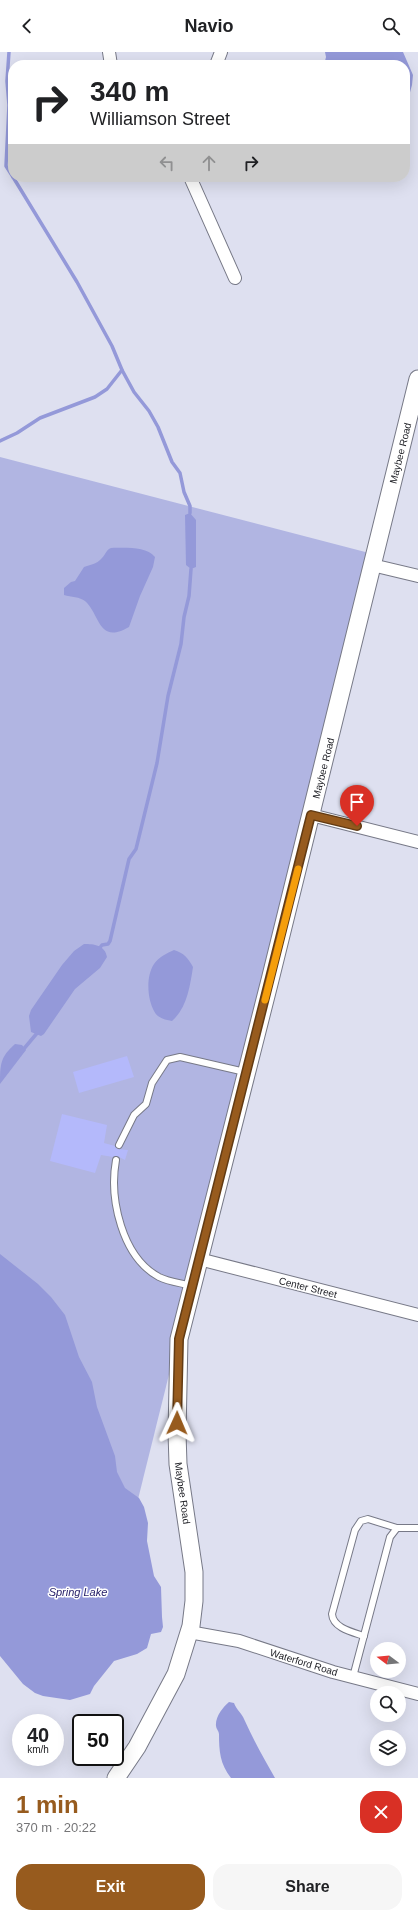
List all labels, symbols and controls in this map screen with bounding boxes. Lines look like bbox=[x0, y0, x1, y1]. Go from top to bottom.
icon: back bbox=[16, 15, 38, 37]
icon: search bbox=[380, 15, 402, 37]
text: Navio bbox=[184, 16, 234, 36]
icon: right bbox=[24, 76, 76, 128]
text: 340 m bbox=[90, 76, 169, 107]
text: Williamson Street bbox=[90, 109, 230, 129]
icon: left bbox=[156, 152, 178, 174]
icon: ahead bbox=[198, 152, 220, 174]
icon: right bbox=[240, 152, 262, 174]
street label: Maybee Road bbox=[388, 422, 413, 485]
street label: Maybee Road bbox=[311, 737, 336, 800]
pin bbox=[340, 785, 374, 826]
icon: arrive bbox=[346, 791, 368, 813]
street label: Center Street bbox=[278, 1275, 338, 1300]
position arrow bbox=[156, 1402, 198, 1444]
street label: Maybee Road bbox=[173, 1461, 192, 1525]
water label: Spring Lake bbox=[49, 1586, 107, 1598]
north arrow bbox=[370, 1642, 406, 1678]
map controls bbox=[370, 1642, 406, 1766]
street label: Waterford Road bbox=[269, 1647, 339, 1678]
button: search bbox=[370, 1686, 406, 1722]
speed limit sign: 50 bbox=[72, 1714, 124, 1766]
text: 40 bbox=[27, 1724, 49, 1746]
button: layers bbox=[370, 1730, 406, 1766]
text: km/h bbox=[27, 1744, 49, 1755]
text: 1 min bbox=[16, 1791, 79, 1818]
button: close bbox=[360, 1791, 402, 1833]
text: 370 m · 20:22 bbox=[16, 1820, 96, 1835]
button: Exit bbox=[16, 1864, 205, 1910]
button: Share bbox=[213, 1864, 402, 1910]

